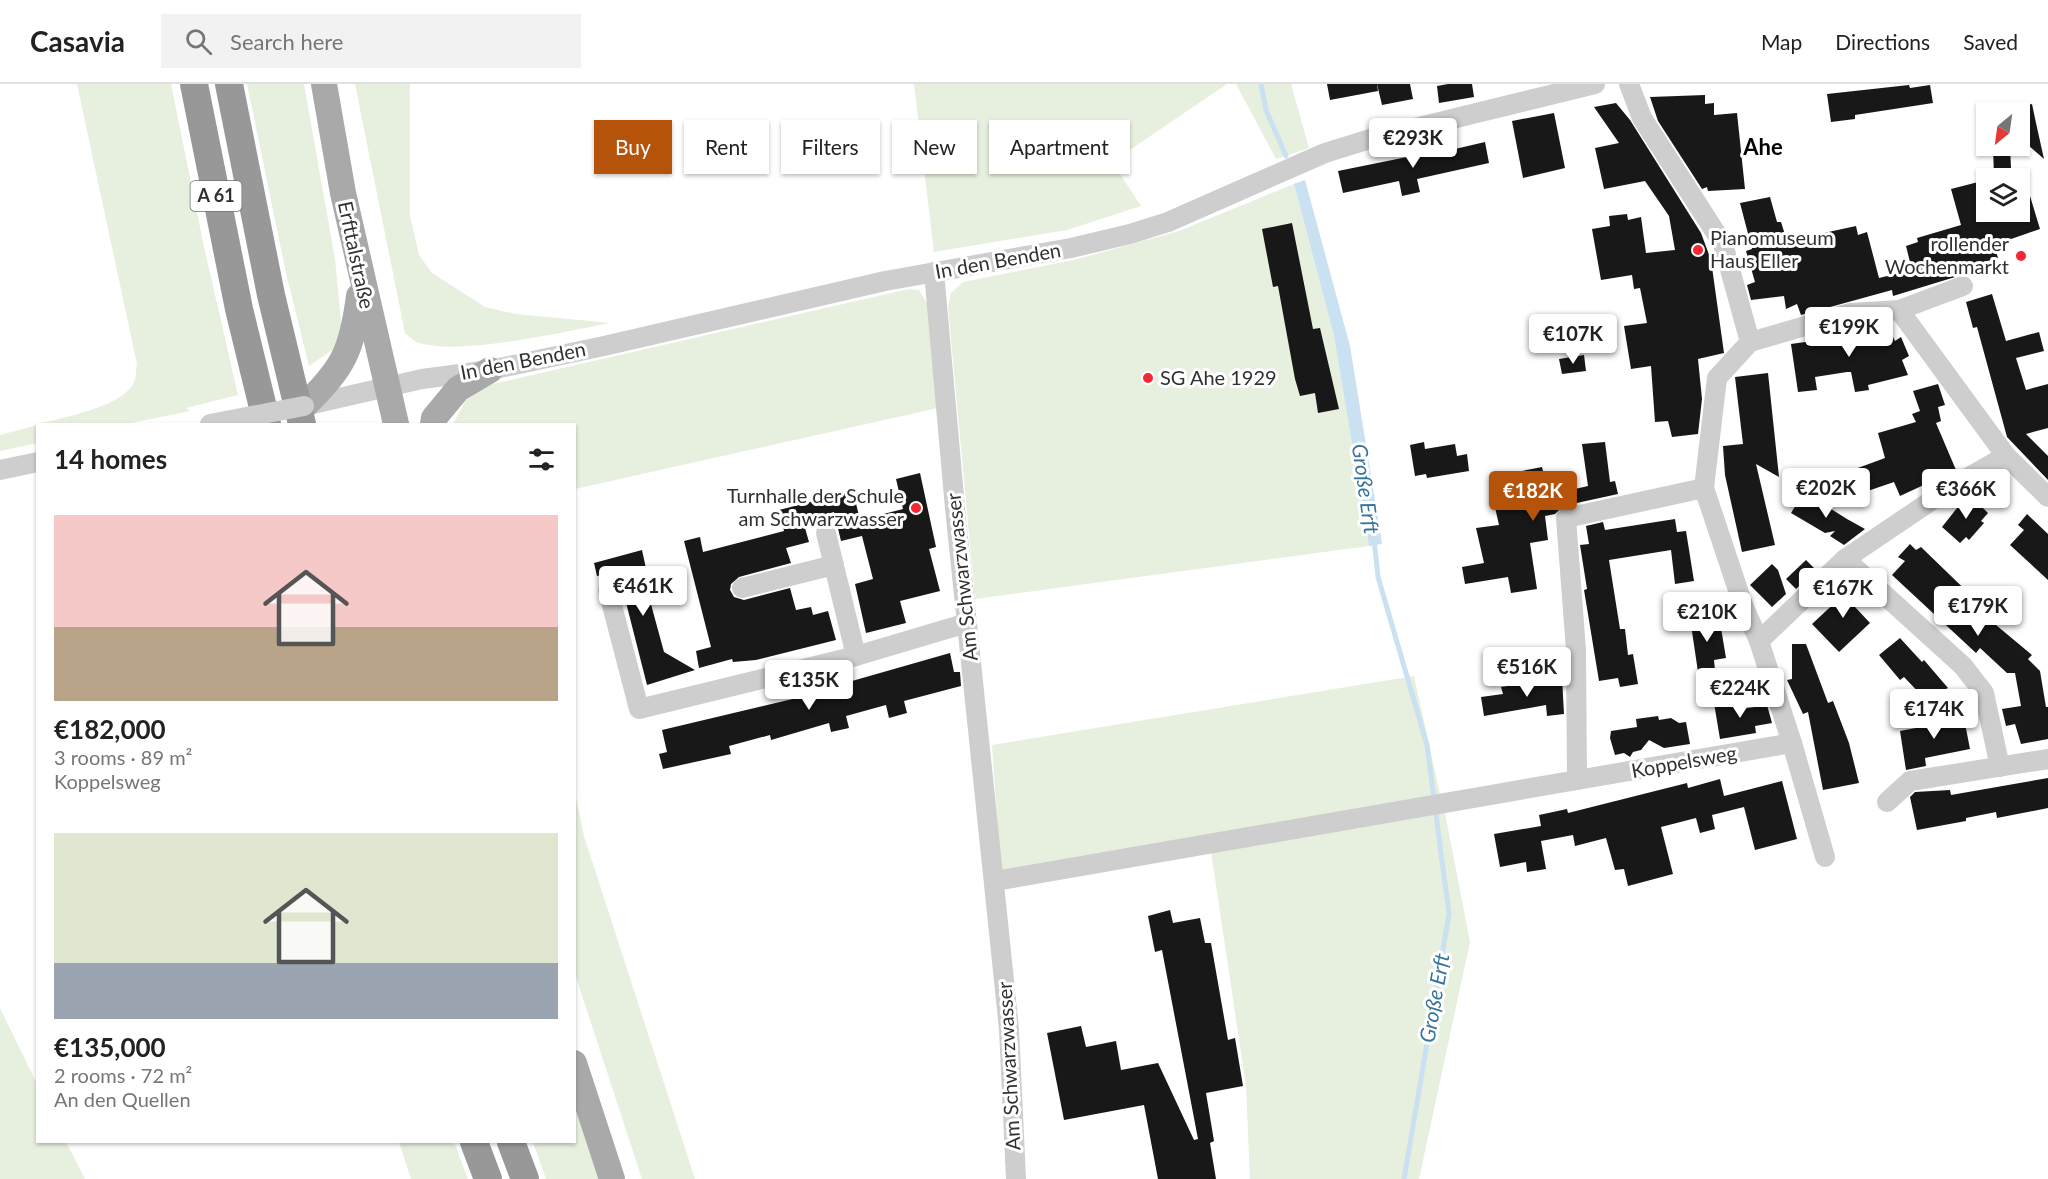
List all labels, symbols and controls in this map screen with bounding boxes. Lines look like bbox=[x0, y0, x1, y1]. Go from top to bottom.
search box bbox=[161, 14, 581, 68]
text: Casavia bbox=[30, 24, 125, 58]
icon: search bbox=[182, 25, 215, 58]
text: Search here bbox=[230, 28, 344, 55]
text: Map bbox=[1761, 29, 1802, 54]
text: Directions bbox=[1835, 29, 1930, 54]
text: Saved bbox=[1963, 29, 2018, 54]
north arrow bbox=[1976, 102, 2030, 156]
map controls bbox=[1976, 102, 2030, 222]
pin: €293K bbox=[1371, 118, 1455, 169]
chip: Buy bbox=[594, 120, 672, 174]
chip: Rent bbox=[684, 120, 769, 174]
chip: Filters bbox=[781, 120, 880, 174]
chip: New bbox=[892, 120, 977, 174]
chip: Apartment bbox=[989, 120, 1130, 174]
text: €293K bbox=[1383, 125, 1443, 149]
district label: Ahe bbox=[1742, 133, 1783, 160]
button: layers bbox=[1976, 168, 2030, 222]
road number: A 61 bbox=[190, 181, 242, 211]
street label: Erfttalstraße bbox=[334, 199, 380, 311]
place label: Pianomuseum Haus Eller bbox=[1710, 225, 1834, 272]
place label: rollender Wochenmarkt bbox=[1885, 231, 2010, 278]
street label: In den Benden bbox=[933, 237, 1063, 283]
marker: Pianomuseum Haus Eller bbox=[1691, 243, 1705, 257]
marker: rollender Wochenmarkt bbox=[2014, 249, 2028, 263]
pin: €199K bbox=[1807, 307, 1891, 358]
pin: €107K bbox=[1531, 314, 1615, 365]
text: €199K bbox=[1819, 314, 1879, 338]
text: €107K bbox=[1543, 321, 1603, 345]
street label: In den Benden bbox=[458, 336, 588, 384]
place label: SG Ahe 1929 bbox=[1160, 365, 1277, 389]
marker: SG Ahe 1929 bbox=[1141, 371, 1155, 385]
water label: Große Erft bbox=[1348, 442, 1385, 536]
text: 14 homes bbox=[54, 443, 167, 475]
icon: filters bbox=[525, 443, 558, 476]
pin: €202K bbox=[1784, 468, 1868, 519]
pin: €366K bbox=[1924, 469, 2008, 520]
pin: €182K bbox=[1491, 471, 1575, 522]
text: €202K bbox=[1796, 475, 1856, 499]
text: €366K bbox=[1936, 476, 1996, 500]
text: €182K bbox=[1503, 478, 1563, 502]
place label: Turnhalle der Schule am Schwarzwasser bbox=[727, 483, 905, 530]
street label: Am Schwarzwasser bbox=[940, 491, 982, 662]
marker: Turnhalle der Schule am Schwarzwasser bbox=[909, 501, 923, 515]
icon: home bbox=[252, 554, 360, 662]
pin: €461K bbox=[601, 566, 685, 617]
pin: €167K bbox=[1801, 568, 1885, 619]
text: €461K bbox=[613, 573, 673, 597]
text: €167K bbox=[1813, 575, 1873, 599]
pin: €179K bbox=[1936, 586, 2020, 637]
pin: €210K bbox=[1665, 592, 1749, 643]
text: €179K bbox=[1948, 593, 2008, 617]
text: €210K bbox=[1677, 599, 1737, 623]
pin: €516K bbox=[1485, 647, 1569, 698]
text: €516K bbox=[1497, 654, 1557, 678]
pin: €135K bbox=[767, 660, 851, 711]
text: €135K bbox=[779, 667, 839, 691]
pin: €224K bbox=[1698, 668, 1782, 719]
text: €224K bbox=[1710, 675, 1770, 699]
pin: €174K bbox=[1892, 689, 1976, 740]
text: €174K bbox=[1904, 696, 1964, 720]
text: €182,000 bbox=[54, 713, 166, 745]
street label: Koppelsweg bbox=[1629, 740, 1738, 782]
text: 3 rooms · 89 m² bbox=[54, 745, 192, 769]
text: Koppelsweg bbox=[54, 769, 161, 793]
icon: home bbox=[252, 872, 360, 980]
water label: Große Erft bbox=[1413, 951, 1454, 1045]
street label: Am Schwarzwasser bbox=[992, 980, 1024, 1151]
text: €135,000 bbox=[54, 1031, 166, 1063]
text: 2 rooms · 72 m² bbox=[54, 1063, 192, 1087]
text: An den Quellen bbox=[54, 1087, 191, 1111]

